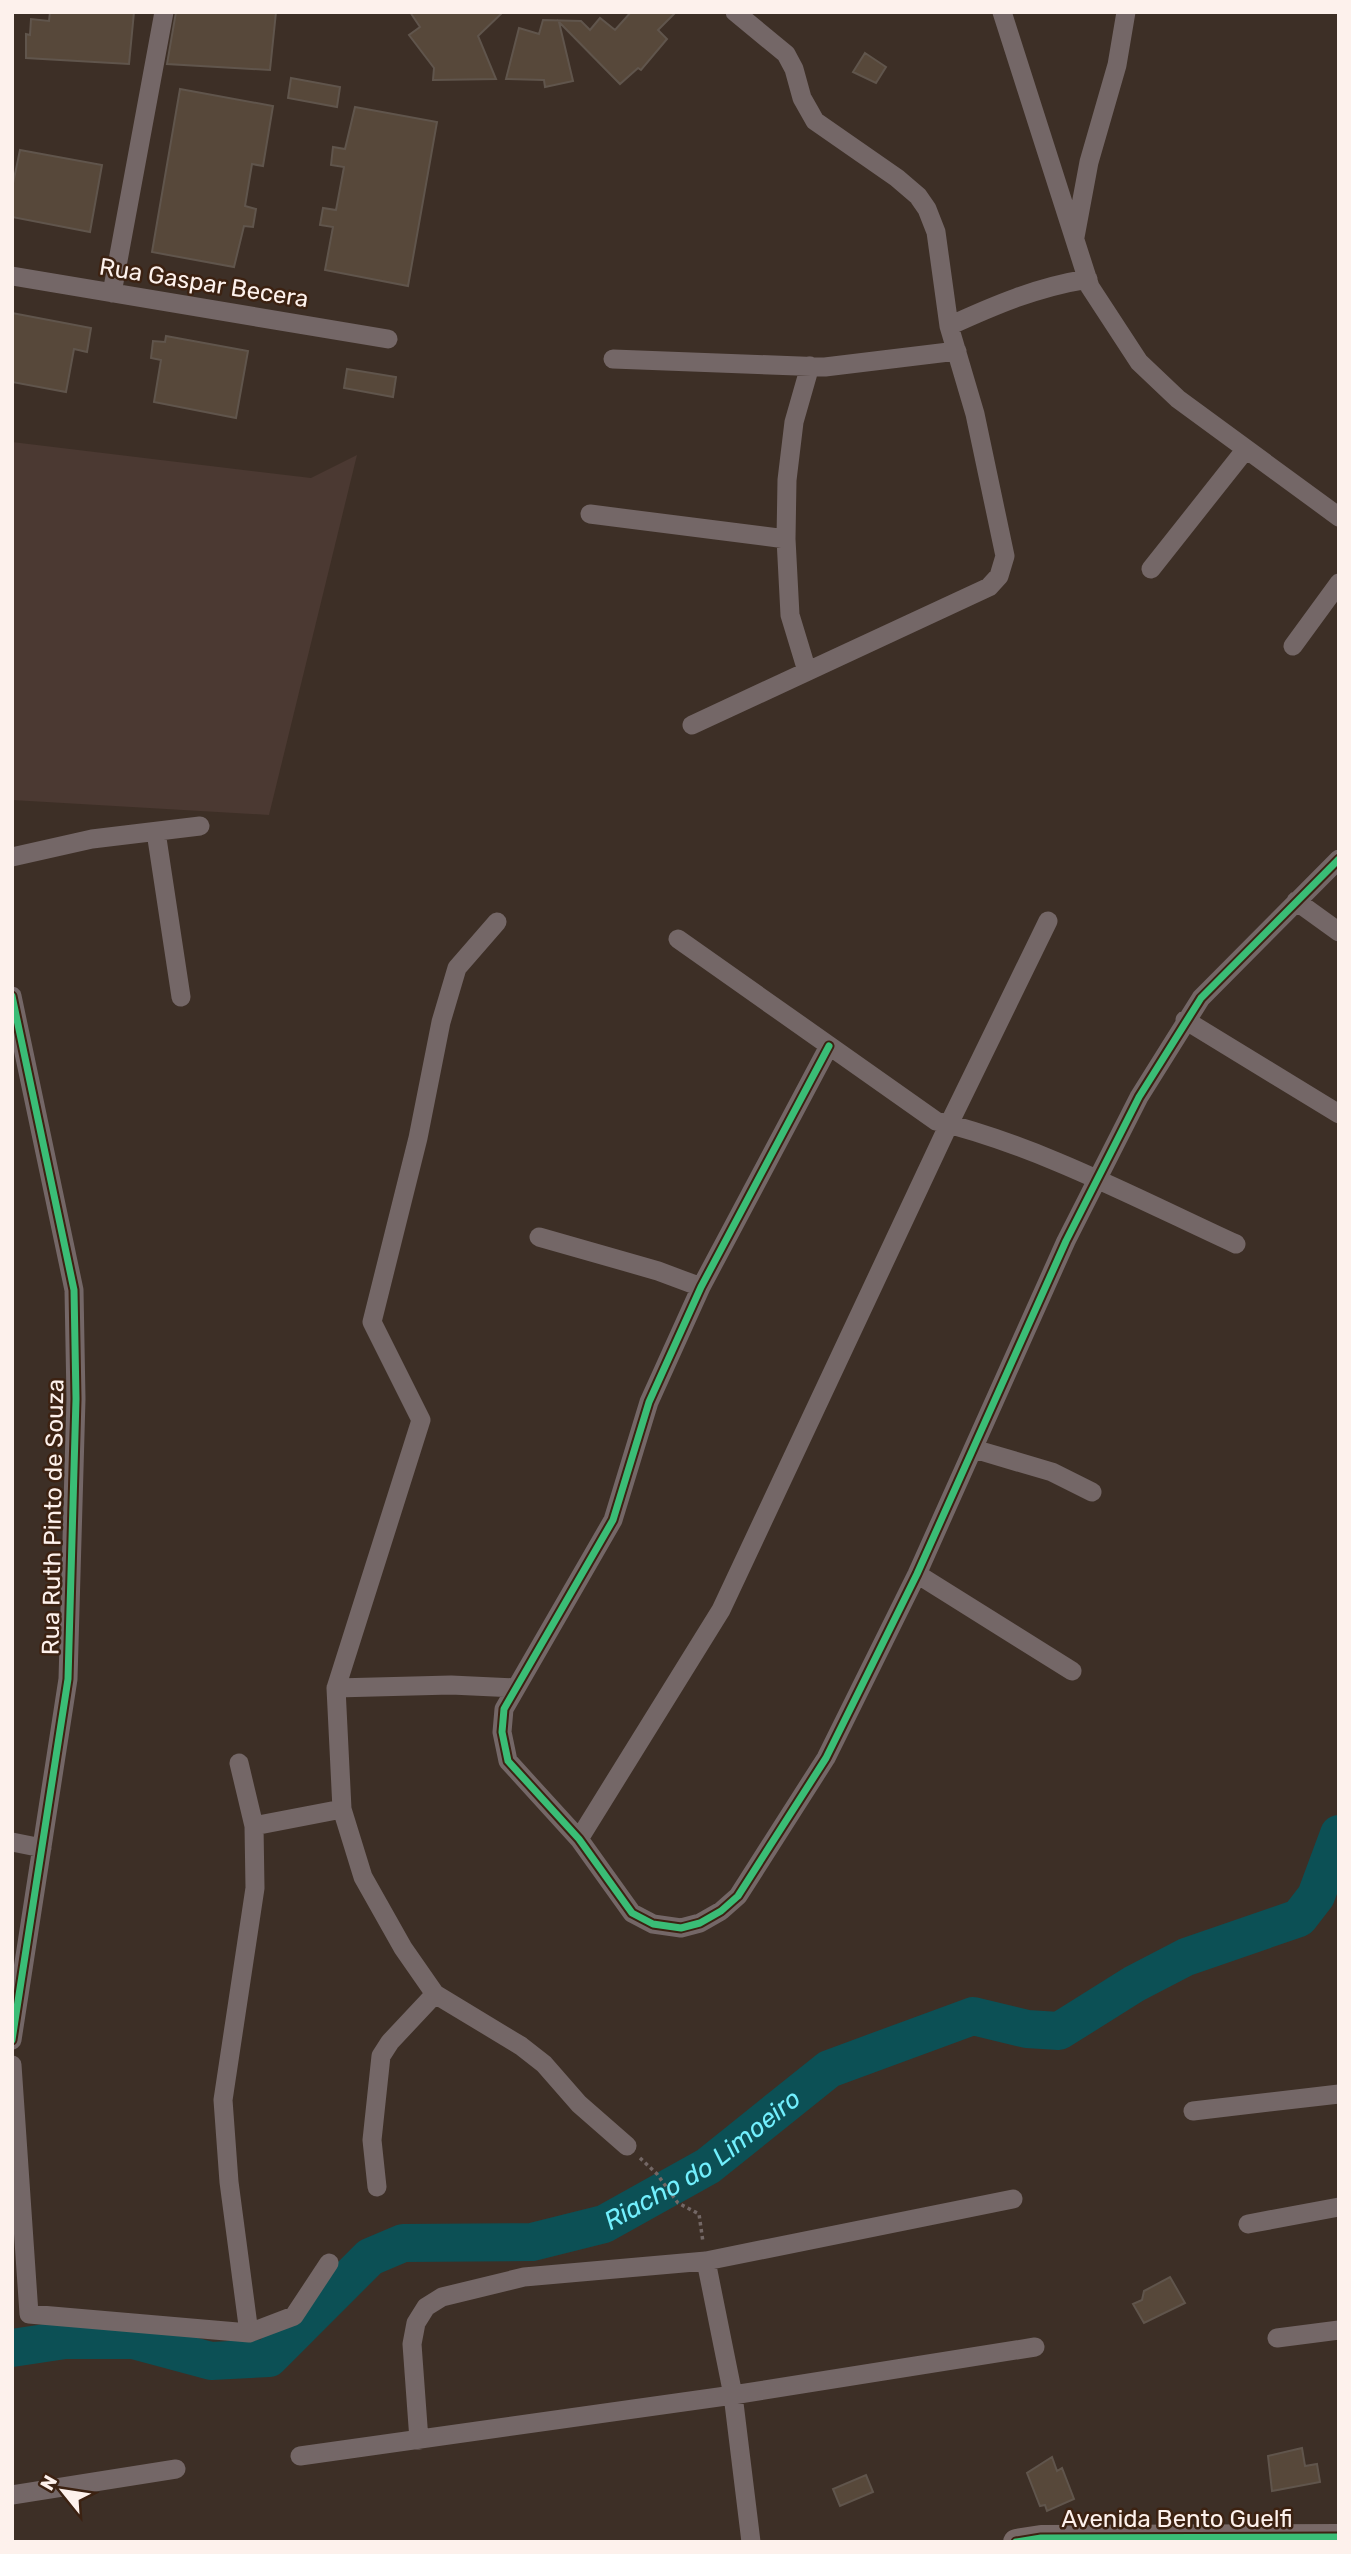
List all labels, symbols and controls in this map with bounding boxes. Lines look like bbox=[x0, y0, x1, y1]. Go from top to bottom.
street label: Rua Gaspar Becera bbox=[97, 253, 311, 313]
street label: Rua Ruth Pinto de Souza bbox=[37, 1379, 69, 1655]
water label: Riacho do Limoeiro bbox=[598, 2082, 807, 2237]
north arrow bbox=[28, 2456, 98, 2526]
text: N bbox=[35, 2471, 62, 2494]
street label: Avenida Bento Guelfi bbox=[1061, 2505, 1293, 2533]

